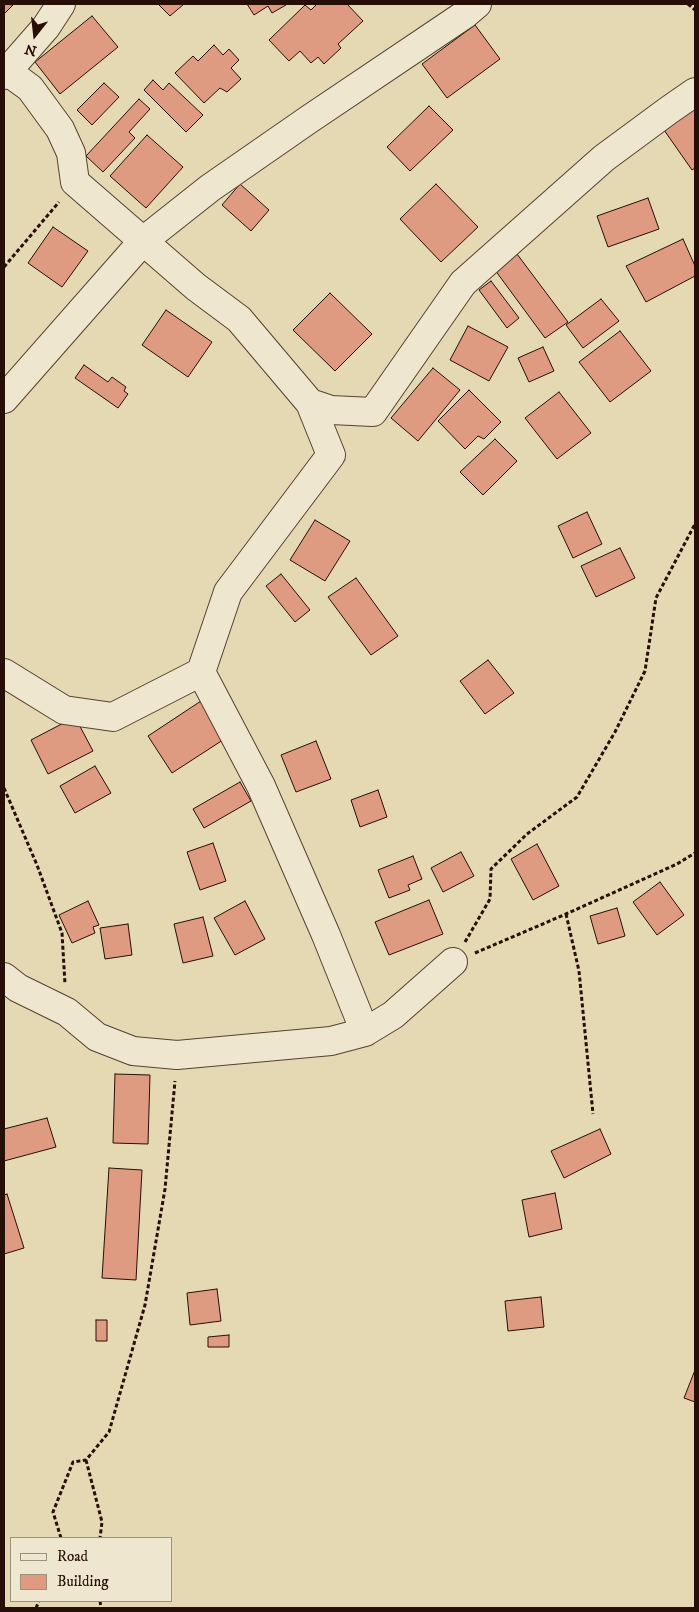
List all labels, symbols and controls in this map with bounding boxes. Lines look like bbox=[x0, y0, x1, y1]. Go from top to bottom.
north arrow bbox=[10, 10, 60, 60]
text: N bbox=[23, 39, 39, 60]
legend bbox=[10, 1537, 172, 1602]
text: Road bbox=[57, 1547, 88, 1566]
text: Building bbox=[57, 1572, 109, 1591]

